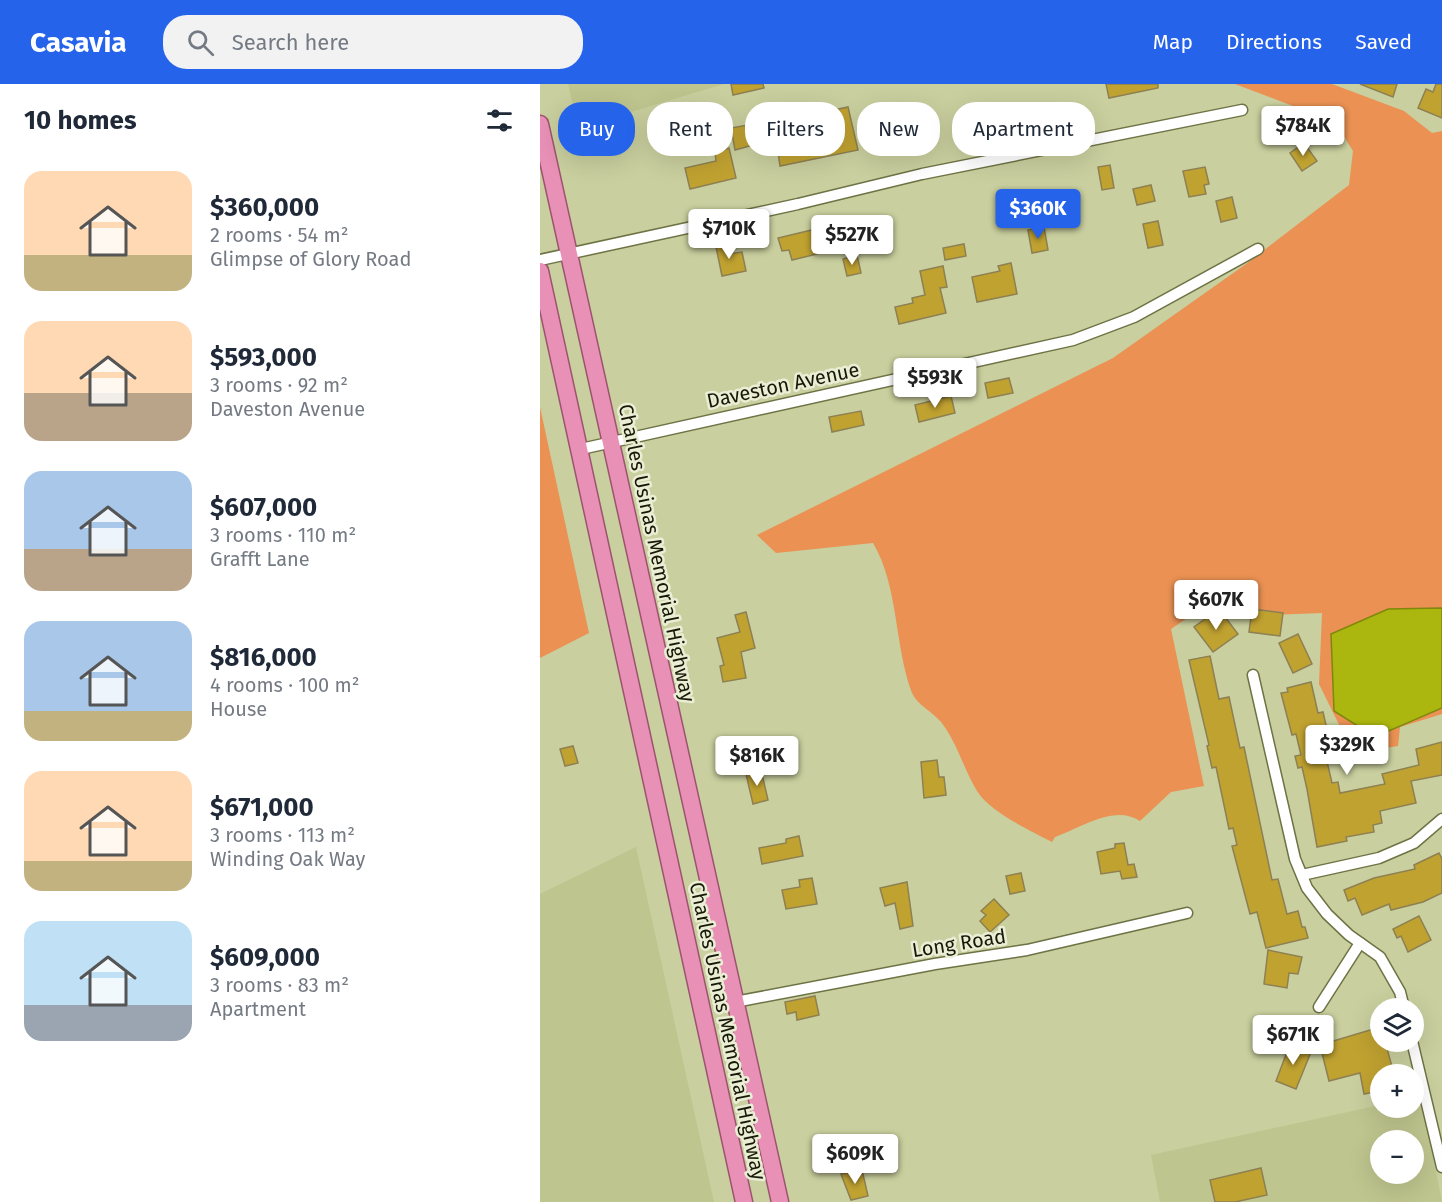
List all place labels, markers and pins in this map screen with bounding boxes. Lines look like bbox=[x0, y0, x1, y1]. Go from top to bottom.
pin: $784K bbox=[1261, 106, 1345, 157]
pin: $360K bbox=[996, 189, 1080, 240]
pin: $710K bbox=[687, 209, 771, 260]
pin: $527K bbox=[810, 215, 894, 266]
pin: $593K bbox=[893, 358, 977, 409]
pin: $607K bbox=[1174, 580, 1258, 631]
pin: $329K bbox=[1305, 725, 1389, 776]
pin: $816K bbox=[715, 736, 799, 787]
pin: $671K bbox=[1251, 1015, 1335, 1066]
pin: $609K bbox=[813, 1134, 897, 1185]

